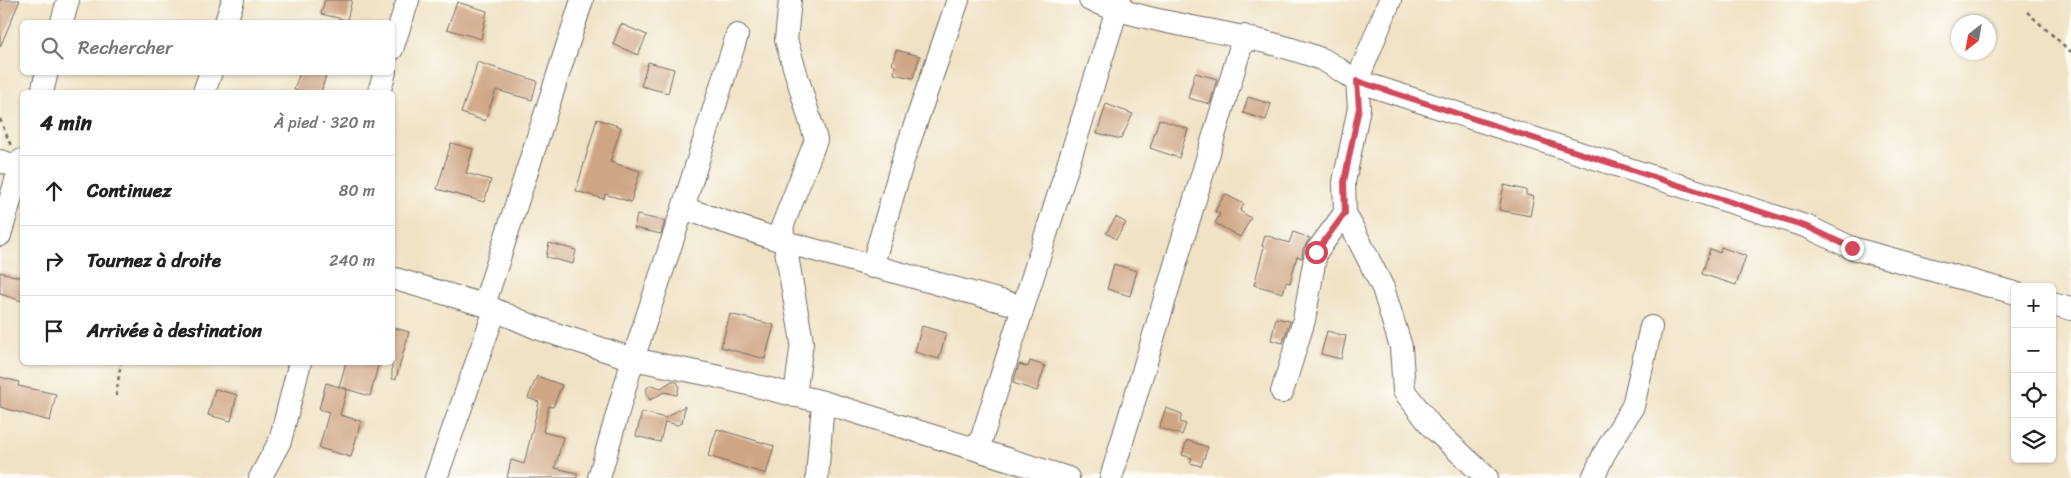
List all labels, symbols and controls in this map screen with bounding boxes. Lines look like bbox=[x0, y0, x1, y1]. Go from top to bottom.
north arrow bbox=[1951, 15, 1996, 60]
search box bbox=[20, 20, 395, 75]
text: Rechercher bbox=[78, 31, 173, 64]
icon: search bbox=[38, 34, 66, 62]
text: 4 min bbox=[40, 104, 92, 142]
text: À pied · 320 m bbox=[274, 108, 375, 137]
text: Continuez bbox=[87, 174, 172, 207]
text: 80 m bbox=[339, 176, 375, 205]
icon: ahead bbox=[40, 177, 68, 205]
route end bbox=[1841, 237, 1864, 260]
route start bbox=[1305, 241, 1328, 264]
text: Tournez à droite bbox=[87, 244, 221, 277]
text: 240 m bbox=[329, 246, 375, 275]
icon: right bbox=[40, 247, 68, 275]
map controls bbox=[2011, 283, 2056, 463]
button: + bbox=[2011, 283, 2056, 328]
text: Arrivée à destination bbox=[87, 314, 262, 347]
icon: arrive bbox=[40, 317, 68, 345]
button: − bbox=[2011, 328, 2056, 373]
button: locate bbox=[2011, 373, 2056, 418]
button: layers bbox=[2011, 418, 2056, 463]

